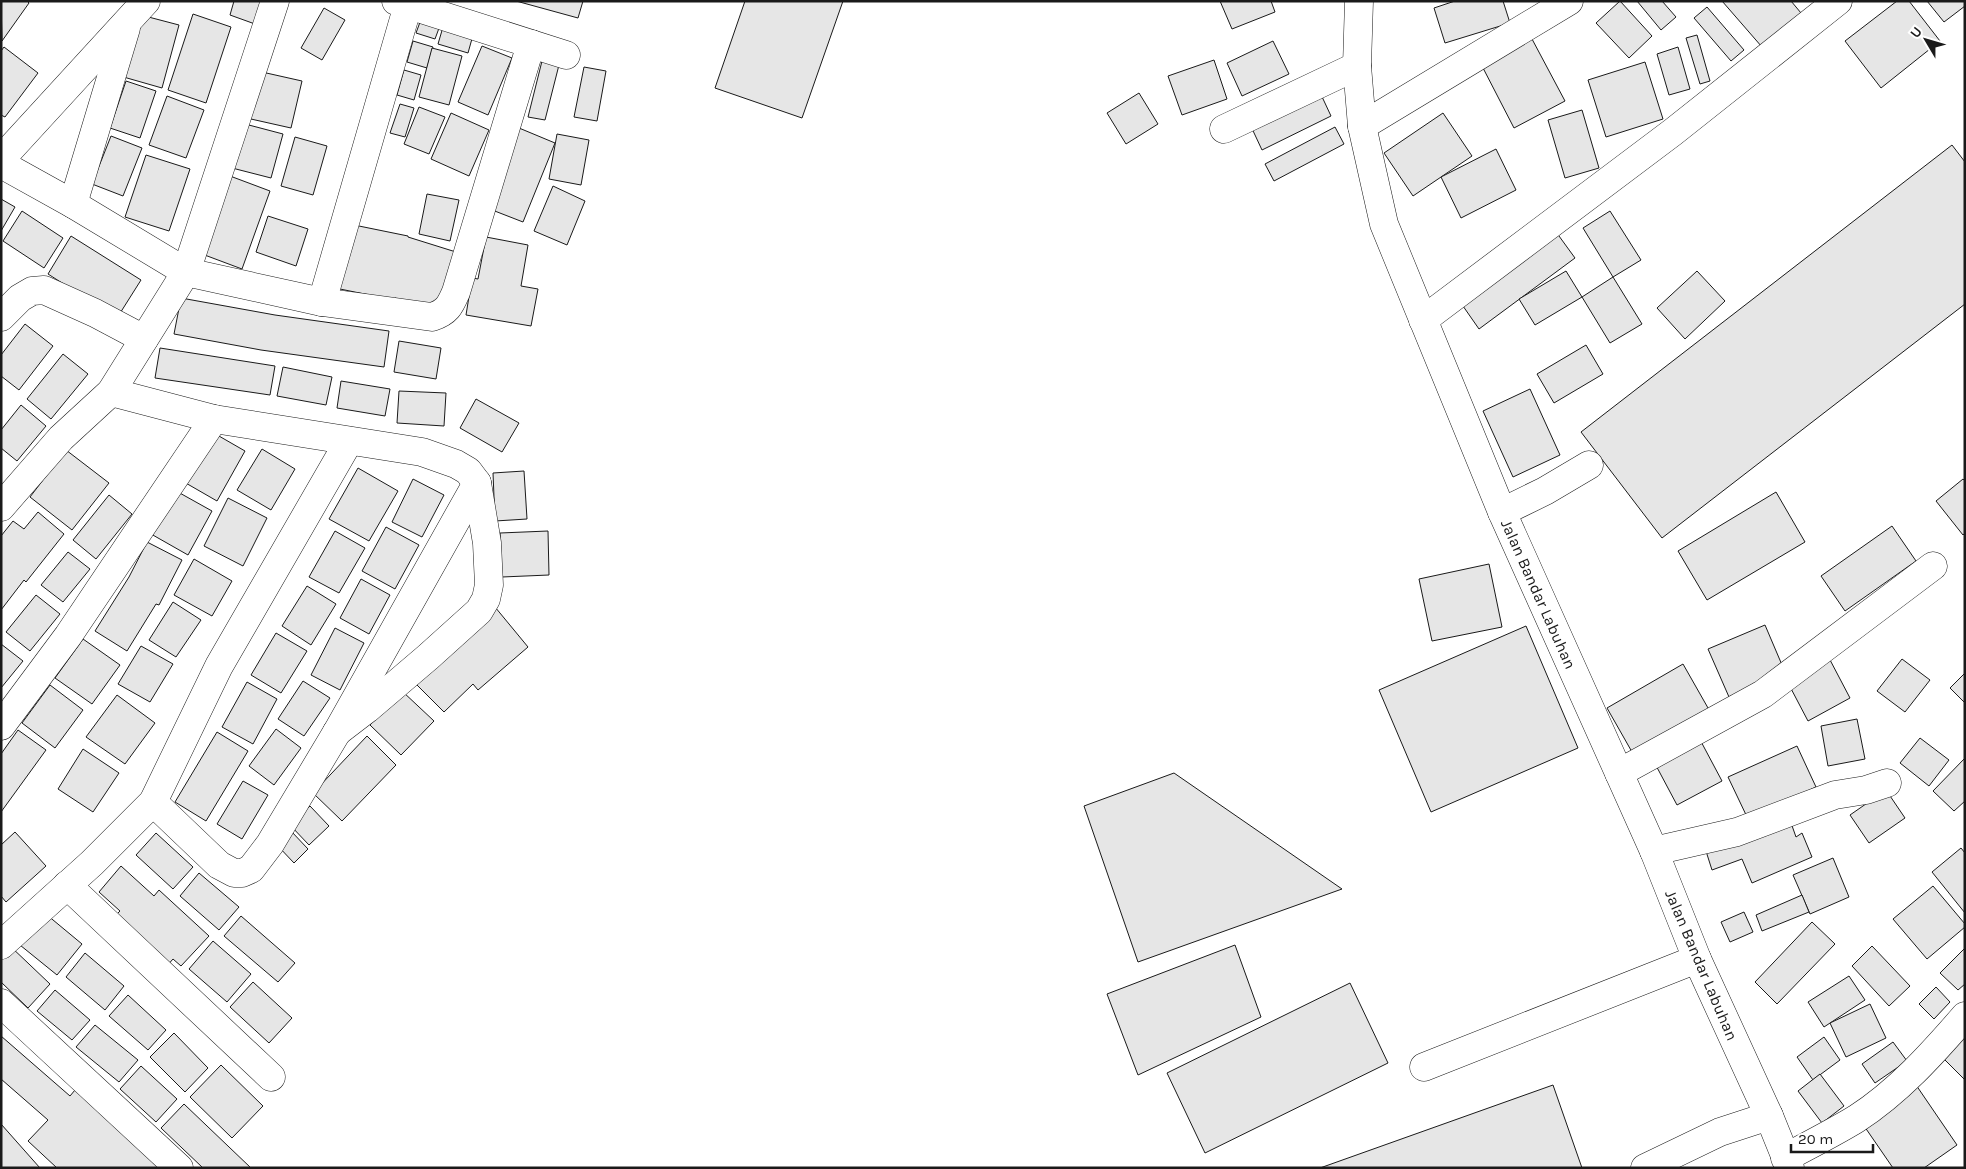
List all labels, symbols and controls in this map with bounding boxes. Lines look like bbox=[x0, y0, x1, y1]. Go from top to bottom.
north arrow bbox=[1901, 15, 1951, 65]
text: U bbox=[1906, 23, 1926, 41]
street label: Jalan Bandar Labuhan bbox=[1497, 516, 1580, 672]
street label: Jalan Bandar Labuhan bbox=[1661, 887, 1742, 1043]
scale bar bbox=[1791, 1122, 1874, 1154]
text: 20 m bbox=[1798, 1130, 1833, 1148]

